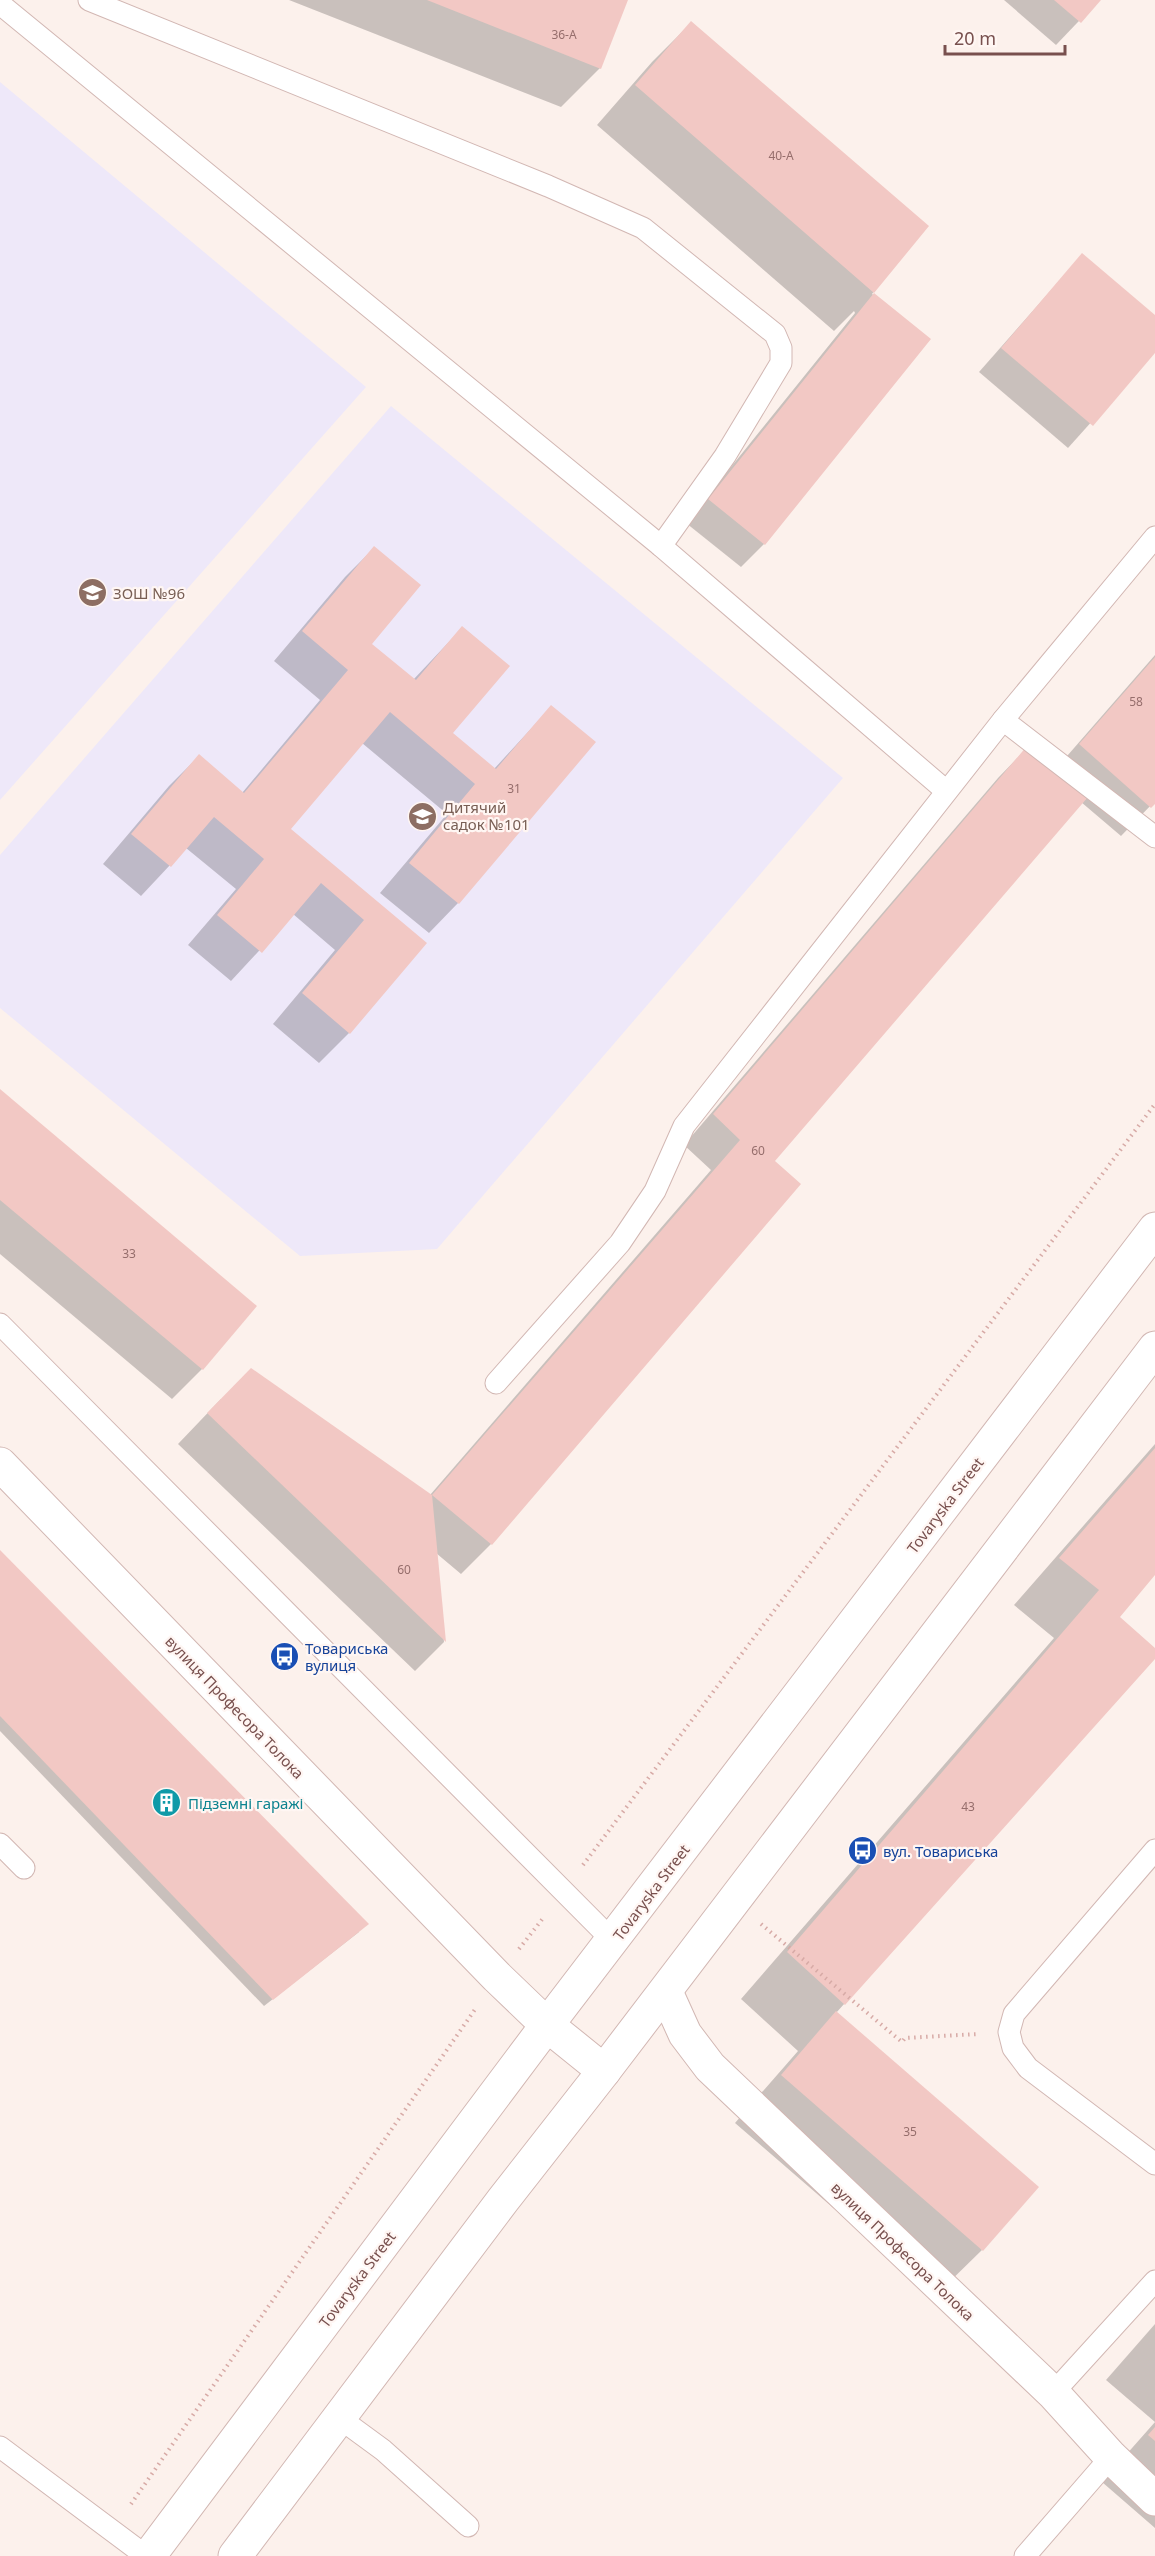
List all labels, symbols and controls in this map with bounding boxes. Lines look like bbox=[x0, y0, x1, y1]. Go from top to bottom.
scale bar bbox=[945, 18, 1065, 56]
house number: 36-А bbox=[551, 26, 577, 43]
text: 20 m bbox=[954, 26, 996, 50]
house number: 40-А bbox=[768, 147, 794, 164]
school or university icon: ЗОШ №96 bbox=[76, 577, 108, 609]
place label: ЗОШ №96 bbox=[113, 583, 185, 603]
house number: 58 bbox=[1129, 693, 1143, 710]
house number: 31 bbox=[507, 780, 521, 797]
place label: Дитячий садок №101 bbox=[443, 797, 530, 834]
school or university icon: Дитячий садок №101 bbox=[406, 800, 438, 832]
house number: 60 bbox=[751, 1142, 765, 1159]
house number: 33 bbox=[122, 1245, 136, 1262]
street label: Tovaryska Street bbox=[902, 1452, 988, 1557]
house number: 60 bbox=[397, 1561, 411, 1578]
street label: вулиця Професора Толока bbox=[161, 1631, 309, 1783]
place label: Товариська вулиця bbox=[305, 1638, 388, 1675]
bus stop icon: Товариська вулиця bbox=[268, 1641, 300, 1673]
building icon: Підземні гаражі bbox=[151, 1787, 183, 1819]
place label: Підземні гаражі bbox=[188, 1793, 303, 1813]
house number: 43 bbox=[961, 1798, 975, 1815]
bus stop icon: вул. Товариська bbox=[846, 1835, 878, 1867]
street label: Tovaryska Street bbox=[608, 1839, 694, 1944]
place label: вул. Товариська bbox=[883, 1841, 998, 1861]
house number: 35 bbox=[903, 2123, 917, 2140]
street label: вулиця Професора Толока bbox=[827, 2177, 979, 2325]
street label: Tovaryska Street bbox=[314, 2226, 400, 2331]

